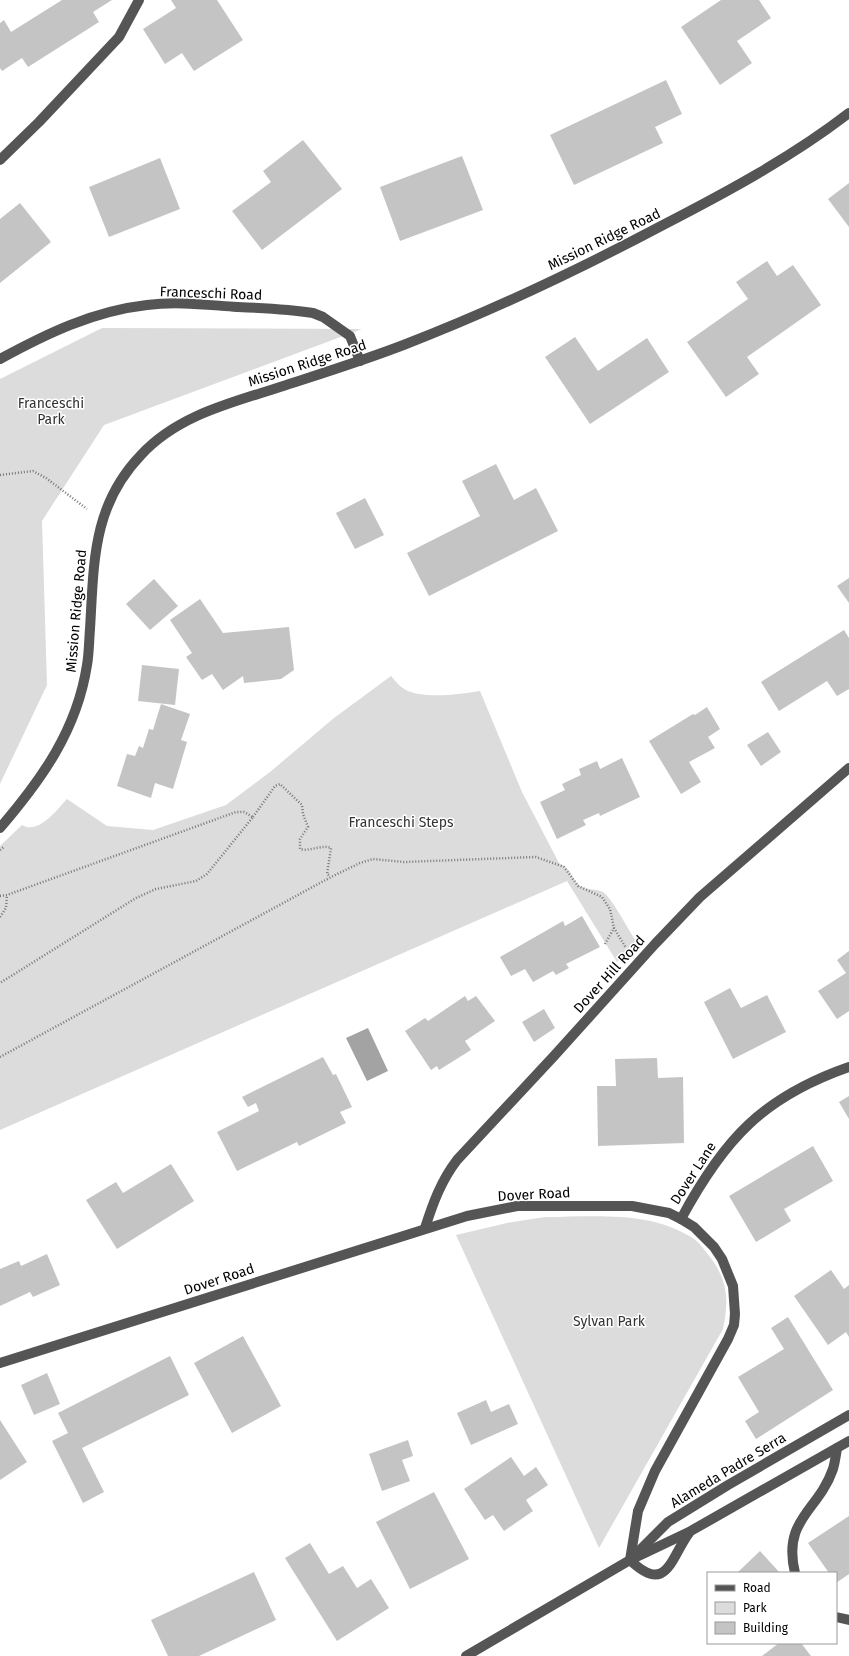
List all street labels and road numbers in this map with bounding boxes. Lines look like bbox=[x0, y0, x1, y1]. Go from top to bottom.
street label: Mission Ridge Road bbox=[545, 205, 663, 274]
street label: Franceschi Road bbox=[159, 283, 263, 304]
street label: Mission Ridge Road bbox=[246, 336, 368, 391]
street label: Mission Ridge Road bbox=[63, 549, 90, 673]
street label: Dover Hill Road bbox=[570, 932, 649, 1017]
street label: Dover Lane bbox=[667, 1139, 720, 1208]
street label: Dover Road bbox=[497, 1184, 571, 1205]
street label: Dover Road bbox=[182, 1260, 256, 1299]
street label: Alameda Padre Serra bbox=[667, 1429, 789, 1512]

